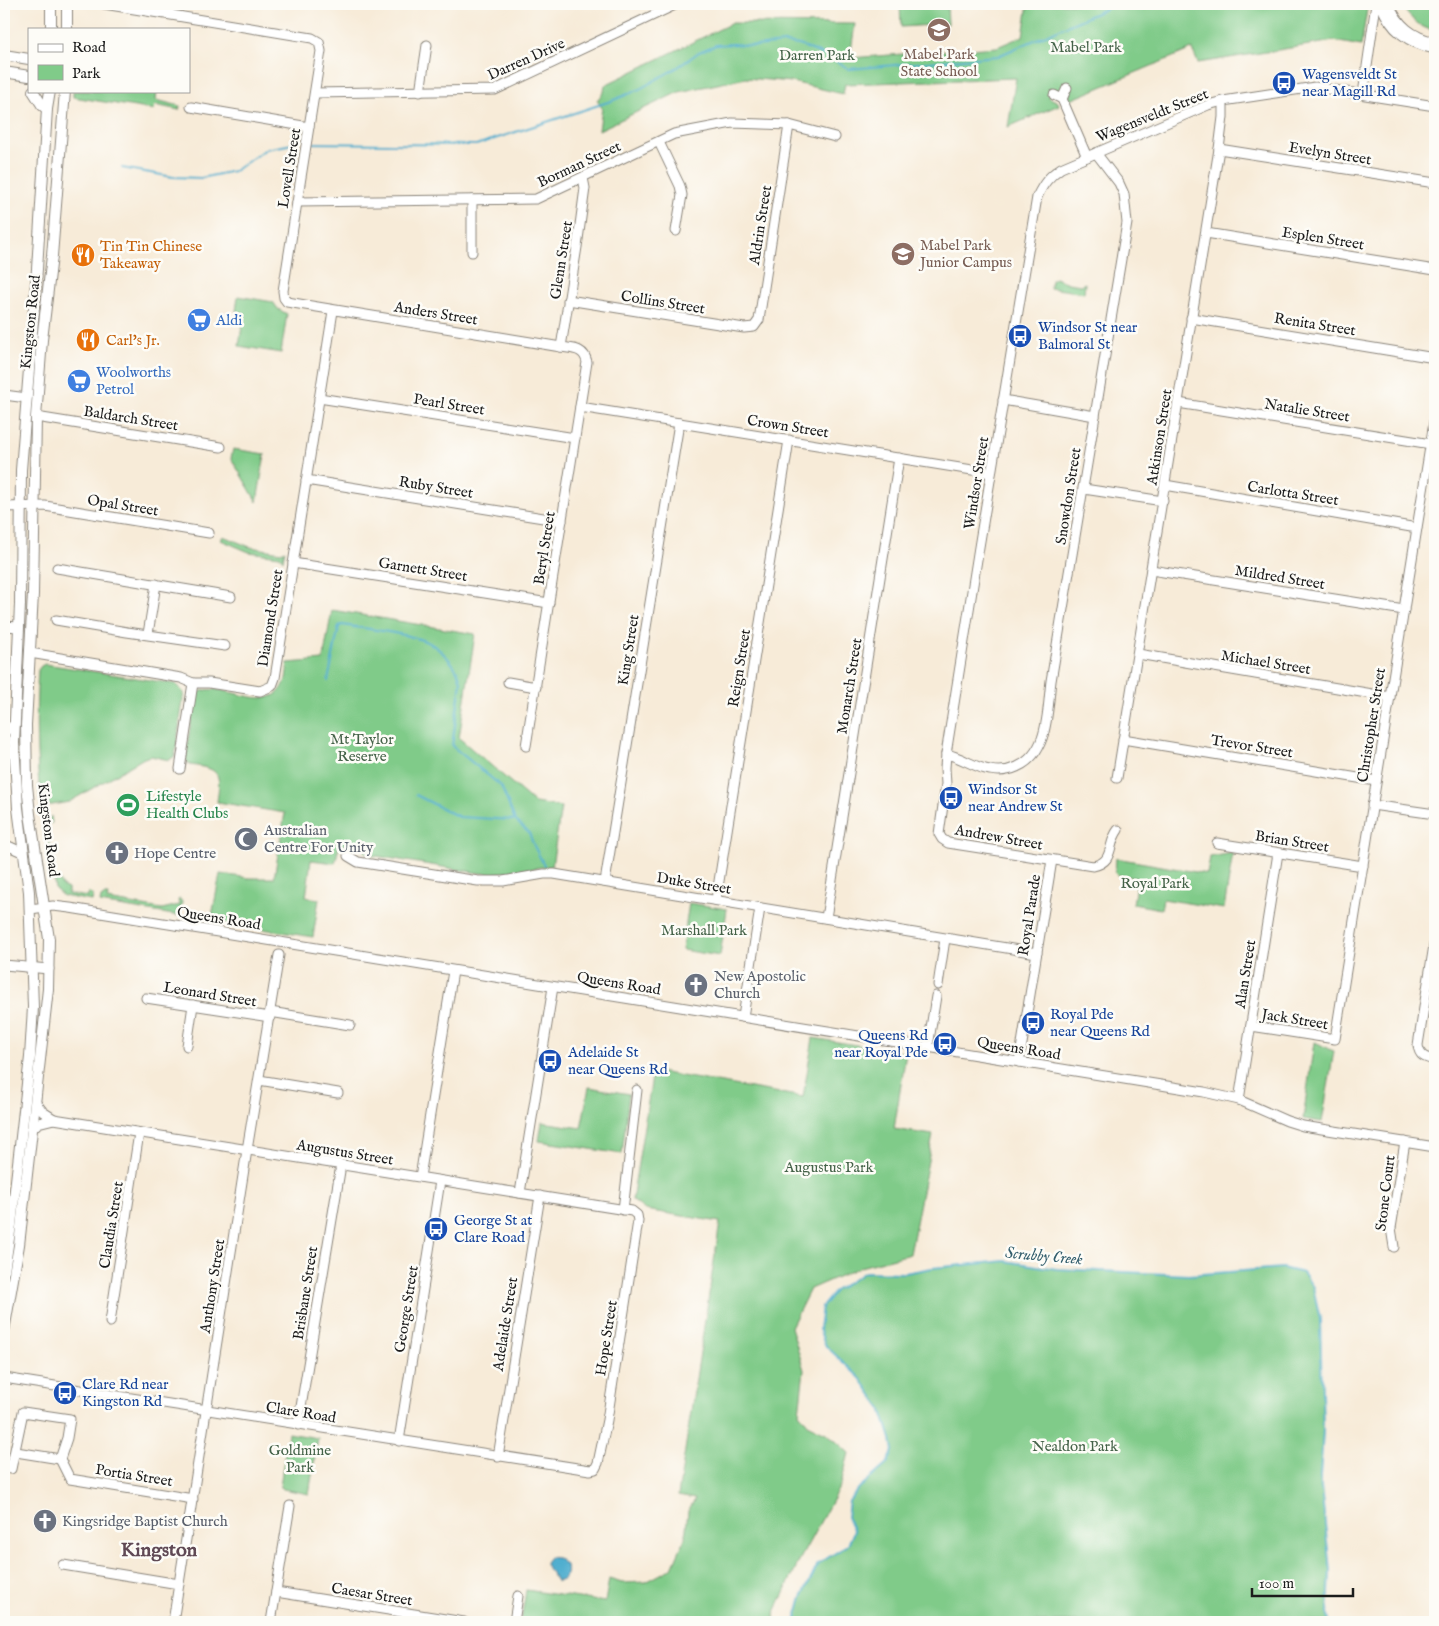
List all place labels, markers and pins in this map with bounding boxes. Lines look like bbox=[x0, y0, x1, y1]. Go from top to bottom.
school or university icon: Mabel Park State School bbox=[926, 17, 952, 43]
place label: Mabel Park State School bbox=[901, 45, 978, 81]
place label: Wagensveldt St near Magill Rd bbox=[1302, 65, 1397, 101]
bus stop icon: Wagensveldt St near Magill Rd bbox=[1271, 70, 1297, 96]
place label: Mabel Park Junior Campus bbox=[918, 236, 1012, 272]
place label: Tin Tin Chinese Takeaway bbox=[100, 237, 202, 273]
school or university icon: Mabel Park Junior Campus bbox=[890, 241, 916, 267]
restaurant icon: Tin Tin Chinese Takeaway bbox=[70, 242, 96, 268]
supermarket icon: Aldi bbox=[186, 307, 212, 333]
place label: Aldi bbox=[215, 311, 242, 330]
place label: Windsor St near Balmoral St bbox=[1038, 318, 1138, 354]
bus stop icon: Windsor St near Balmoral St bbox=[1007, 323, 1033, 349]
restaurant icon: Carl's Jr. bbox=[75, 327, 101, 353]
place label: Carl's Jr. bbox=[106, 331, 160, 350]
place label: Woolworths Petrol bbox=[96, 363, 171, 399]
supermarket icon: Woolworths Petrol bbox=[66, 368, 92, 394]
place label: Windsor St near Andrew St bbox=[968, 780, 1063, 816]
bus stop icon: Windsor St near Andrew St bbox=[938, 785, 964, 811]
place label: Lifestyle Health Clubs bbox=[146, 787, 228, 823]
sports icon: Lifestyle Health Clubs bbox=[115, 792, 141, 818]
place label: Australian Centre For Unity bbox=[263, 821, 374, 857]
mosque icon: Australian Centre For Unity bbox=[233, 826, 259, 852]
church icon: Hope Centre bbox=[104, 840, 130, 866]
place label: Hope Centre bbox=[134, 844, 216, 863]
place label: New Apostolic Church bbox=[714, 967, 806, 1003]
church icon: New Apostolic Church bbox=[683, 972, 709, 998]
place label: Royal Pde near Queens Rd bbox=[1050, 1005, 1151, 1041]
bus stop icon: Royal Pde near Queens Rd bbox=[1020, 1010, 1046, 1036]
place label: Queens Rd near Royal Pde bbox=[834, 1026, 929, 1062]
bus stop icon: Queens Rd near Royal Pde bbox=[932, 1031, 958, 1057]
place label: Adelaide St near Queens Rd bbox=[567, 1043, 669, 1079]
bus stop icon: Adelaide St near Queens Rd bbox=[537, 1048, 563, 1074]
place label: George St at Clare Road bbox=[454, 1211, 532, 1247]
bus stop icon: George St at Clare Road bbox=[423, 1216, 449, 1242]
place label: Clare Rd near Kingston Rd bbox=[82, 1375, 169, 1411]
bus stop icon: Clare Rd near Kingston Rd bbox=[52, 1380, 78, 1406]
church icon: Kingsridge Baptist Church bbox=[32, 1508, 58, 1534]
place label: Kingsridge Baptist Church bbox=[62, 1512, 228, 1531]

